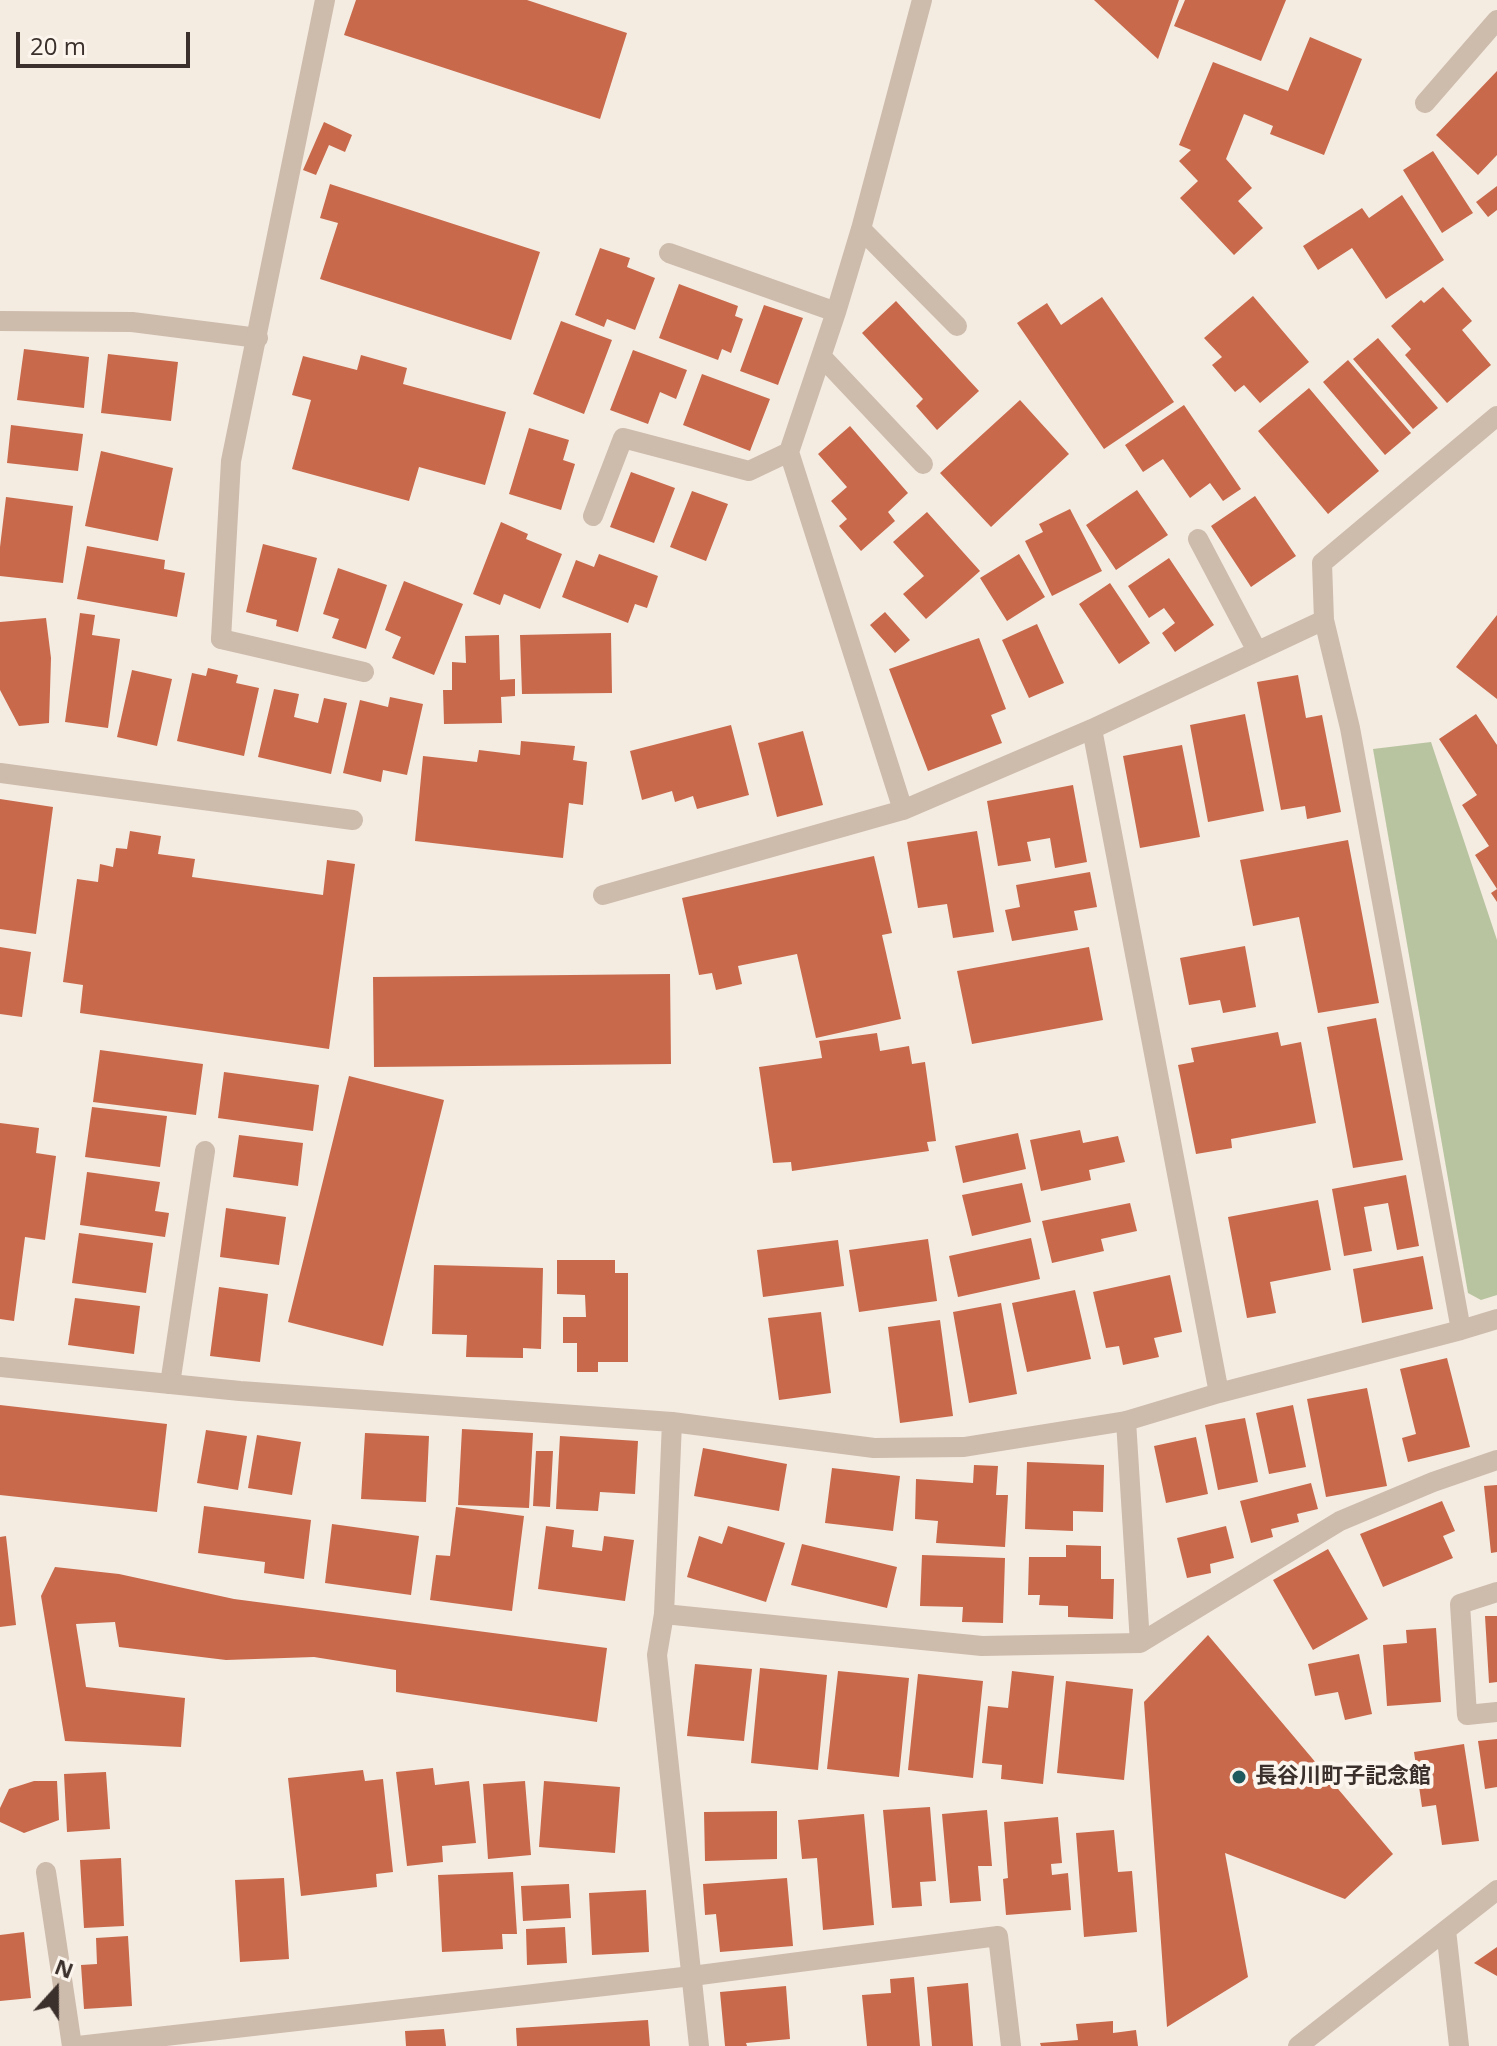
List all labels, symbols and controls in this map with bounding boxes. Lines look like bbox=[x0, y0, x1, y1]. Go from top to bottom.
scale bar bbox=[20, 16, 194, 66]
text: 20 m bbox=[30, 29, 86, 62]
place label: 長谷川町子記念館 bbox=[1255, 1764, 1431, 1790]
marker: 長谷川町子記念館 bbox=[1230, 1768, 1248, 1786]
north arrow bbox=[16, 1950, 96, 2030]
text: N bbox=[51, 1950, 78, 1985]

